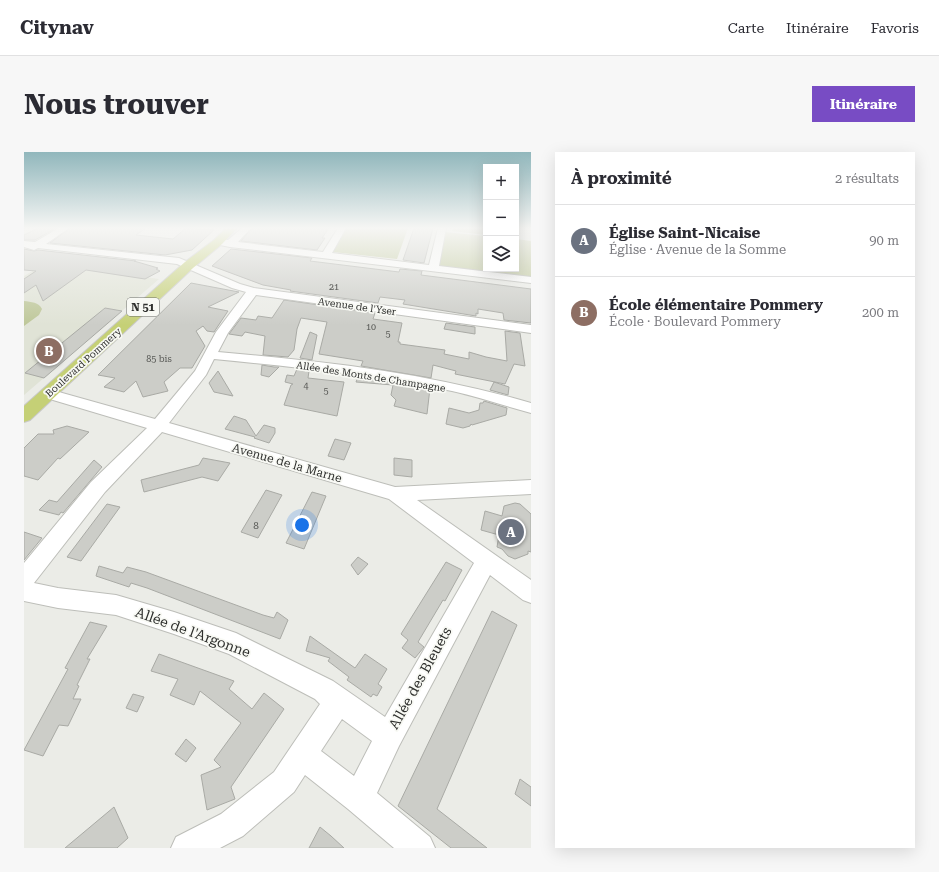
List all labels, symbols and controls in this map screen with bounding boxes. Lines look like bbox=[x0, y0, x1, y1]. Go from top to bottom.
text: Citynav bbox=[20, 16, 94, 39]
text: Carte bbox=[728, 20, 764, 36]
text: Itinéraire bbox=[786, 20, 849, 36]
text: Favoris bbox=[871, 20, 919, 36]
button: Itinéraire bbox=[812, 86, 915, 122]
text: Nous trouver bbox=[24, 88, 209, 121]
map controls bbox=[483, 164, 519, 272]
button: + bbox=[483, 164, 519, 200]
text: À proximité bbox=[571, 168, 672, 188]
text: 2 résultats bbox=[835, 171, 899, 186]
button: − bbox=[483, 200, 519, 236]
text: Église Saint-Nicaise bbox=[609, 224, 760, 242]
text: A bbox=[579, 233, 589, 248]
text: 90 m bbox=[869, 233, 899, 248]
button: layers bbox=[483, 236, 519, 272]
text: Église · Avenue de la Somme bbox=[609, 242, 786, 257]
house number: 21 bbox=[329, 282, 339, 292]
street label: Avenue de l'Yser bbox=[317, 296, 397, 317]
text: École élémentaire Pommery bbox=[609, 296, 823, 314]
road number: N 51 bbox=[127, 298, 159, 316]
text: B bbox=[579, 305, 589, 320]
text: 200 m bbox=[862, 305, 899, 320]
text: École · Boulevard Pommery bbox=[609, 314, 781, 329]
house number: 10 bbox=[366, 322, 376, 332]
street label: Boulevard Pommery bbox=[43, 325, 123, 399]
house number: 5 bbox=[385, 329, 391, 339]
pin: B bbox=[36, 336, 62, 366]
house number: 85 bis bbox=[146, 354, 172, 364]
street label: Allée des Monts de Champagne bbox=[295, 359, 447, 394]
house number: 4 bbox=[303, 381, 309, 391]
house number: 5 bbox=[323, 386, 329, 396]
street label: Avenue de la Marne bbox=[230, 441, 344, 486]
your location bbox=[292, 515, 312, 535]
pin: A bbox=[498, 517, 524, 547]
house number: 8 bbox=[253, 520, 259, 531]
street label: Allée de l'Argonne bbox=[133, 604, 253, 660]
street label: Allée des Bleuets bbox=[385, 624, 455, 732]

